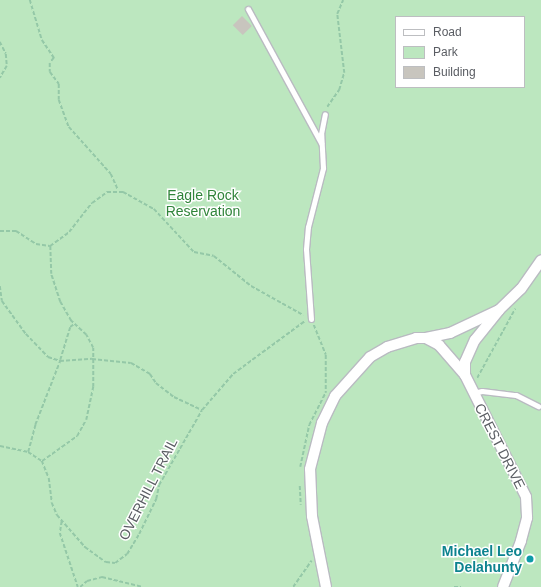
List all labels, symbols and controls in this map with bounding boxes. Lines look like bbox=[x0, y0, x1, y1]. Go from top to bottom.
legend bbox=[395, 16, 525, 88]
text: Road bbox=[433, 25, 462, 39]
text: Park bbox=[433, 45, 458, 59]
text: Building bbox=[433, 65, 476, 79]
park label: Eagle Rock Reservation bbox=[166, 187, 240, 220]
street label: CREST DRIVE bbox=[471, 400, 529, 492]
street label: OVERHILL TRAIL bbox=[115, 435, 181, 543]
place label: Michael Leo Delahunty bbox=[442, 543, 522, 576]
marker: Michael Leo Delahunty bbox=[525, 554, 535, 564]

